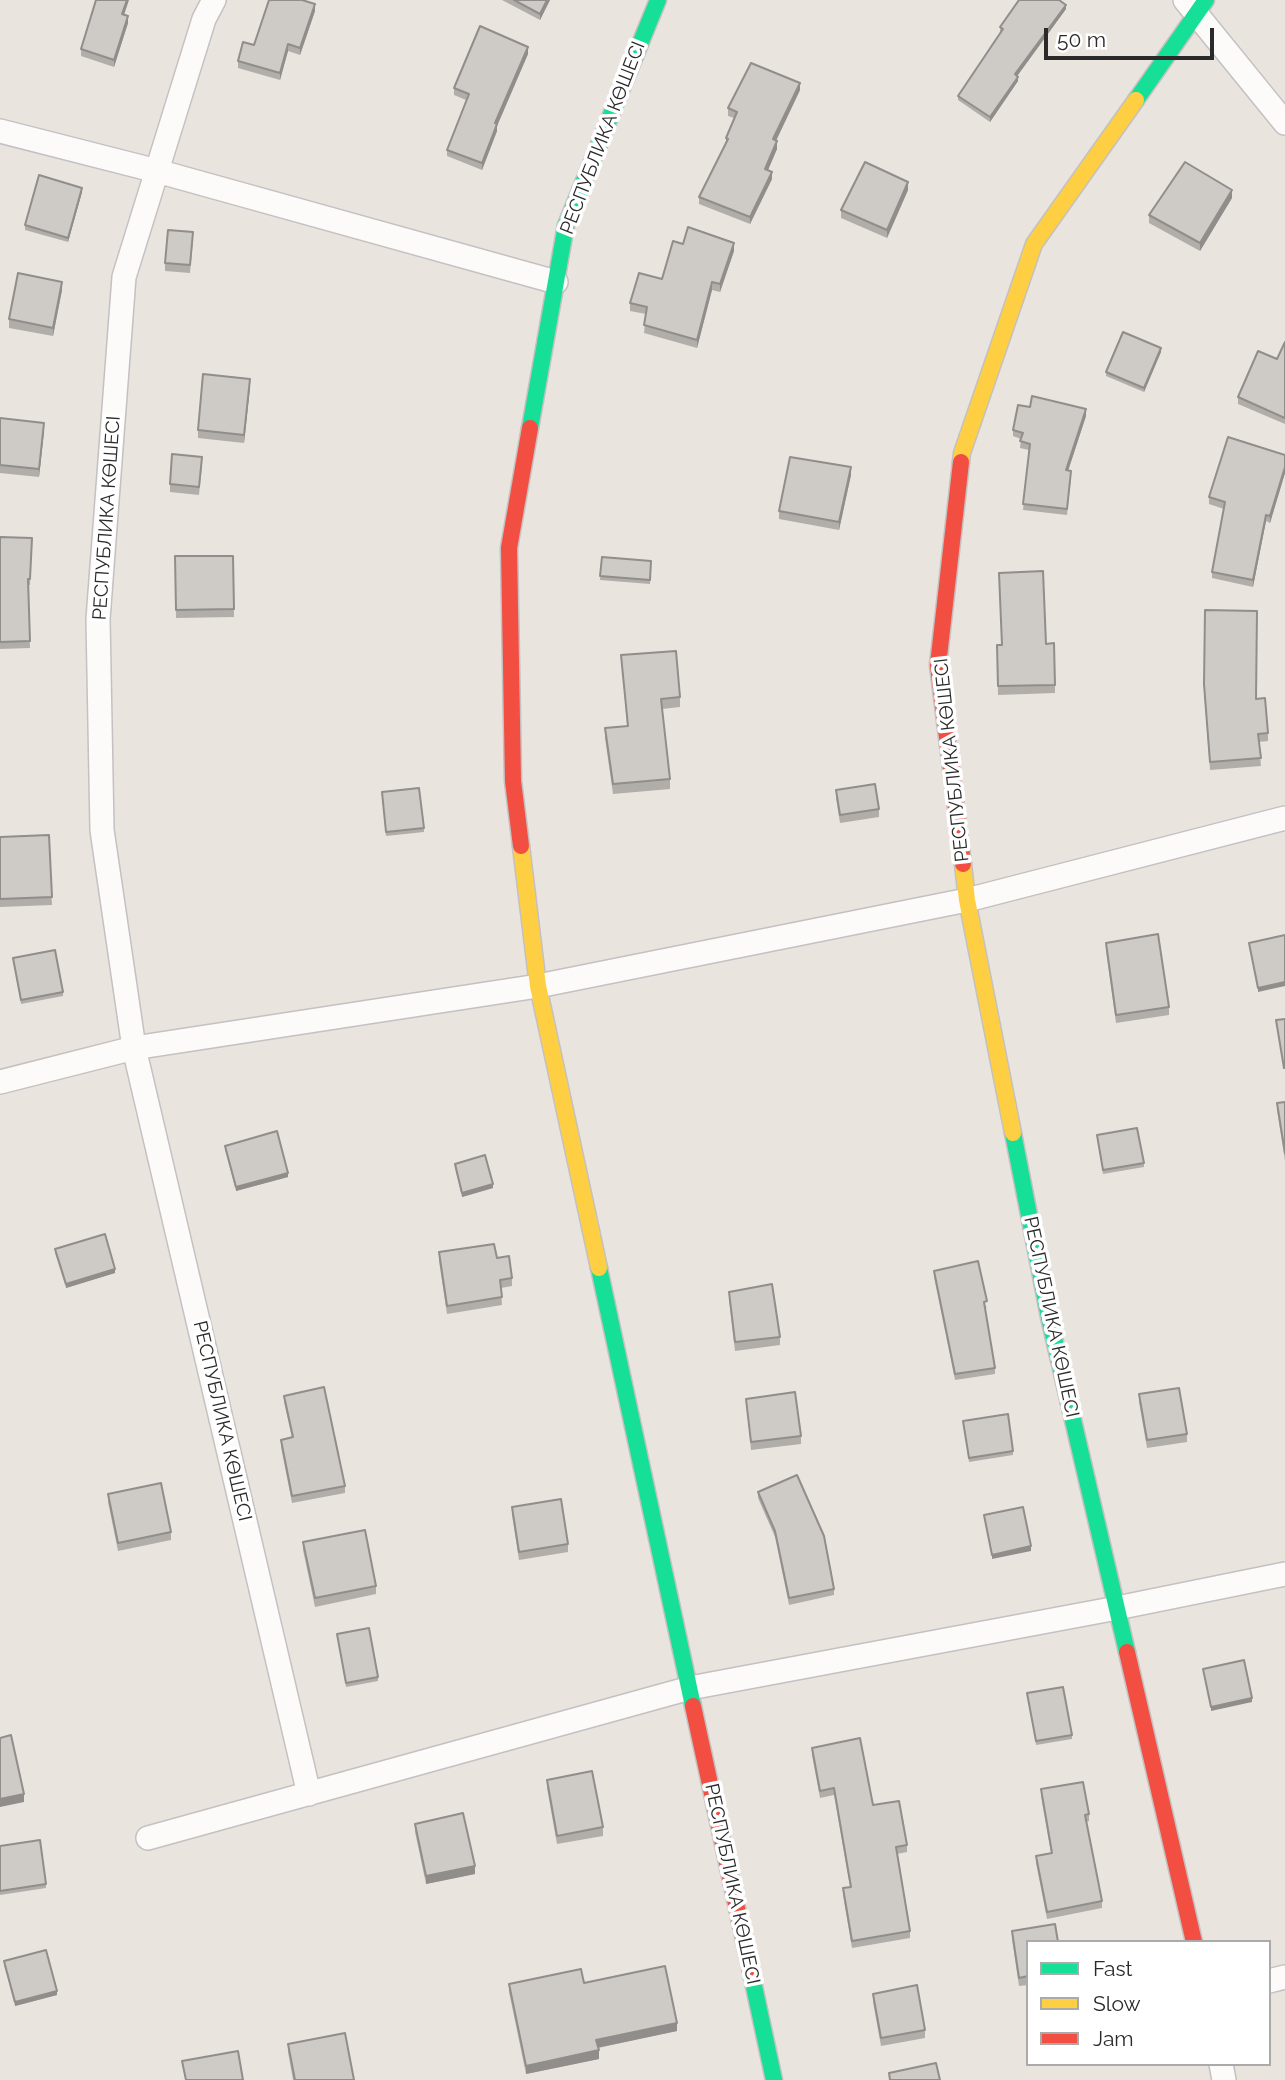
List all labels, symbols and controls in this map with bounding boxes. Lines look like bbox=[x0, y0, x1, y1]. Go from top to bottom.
scale bar bbox=[1047, 14, 1217, 58]
text: 50 m bbox=[1057, 27, 1106, 52]
street label: РЕСПУБЛИКА КӨШЕСІ bbox=[556, 38, 650, 238]
street label: РЕСПУБЛИКА КӨШЕСІ bbox=[88, 415, 126, 621]
street label: РЕСПУБЛИКА КӨШЕСІ bbox=[930, 657, 974, 863]
street label: РЕСПУБЛИКА КӨШЕСІ bbox=[1019, 1215, 1083, 1419]
street label: РЕСПУБЛИКА КӨШЕСІ bbox=[188, 1319, 256, 1523]
street label: РЕСПУБЛИКА КӨШЕСІ bbox=[700, 1782, 764, 1986]
legend bbox=[1026, 1940, 1271, 2066]
text: Fast bbox=[1093, 1956, 1133, 1981]
text: Slow bbox=[1093, 1991, 1141, 2016]
text: Jam bbox=[1093, 2026, 1134, 2051]

